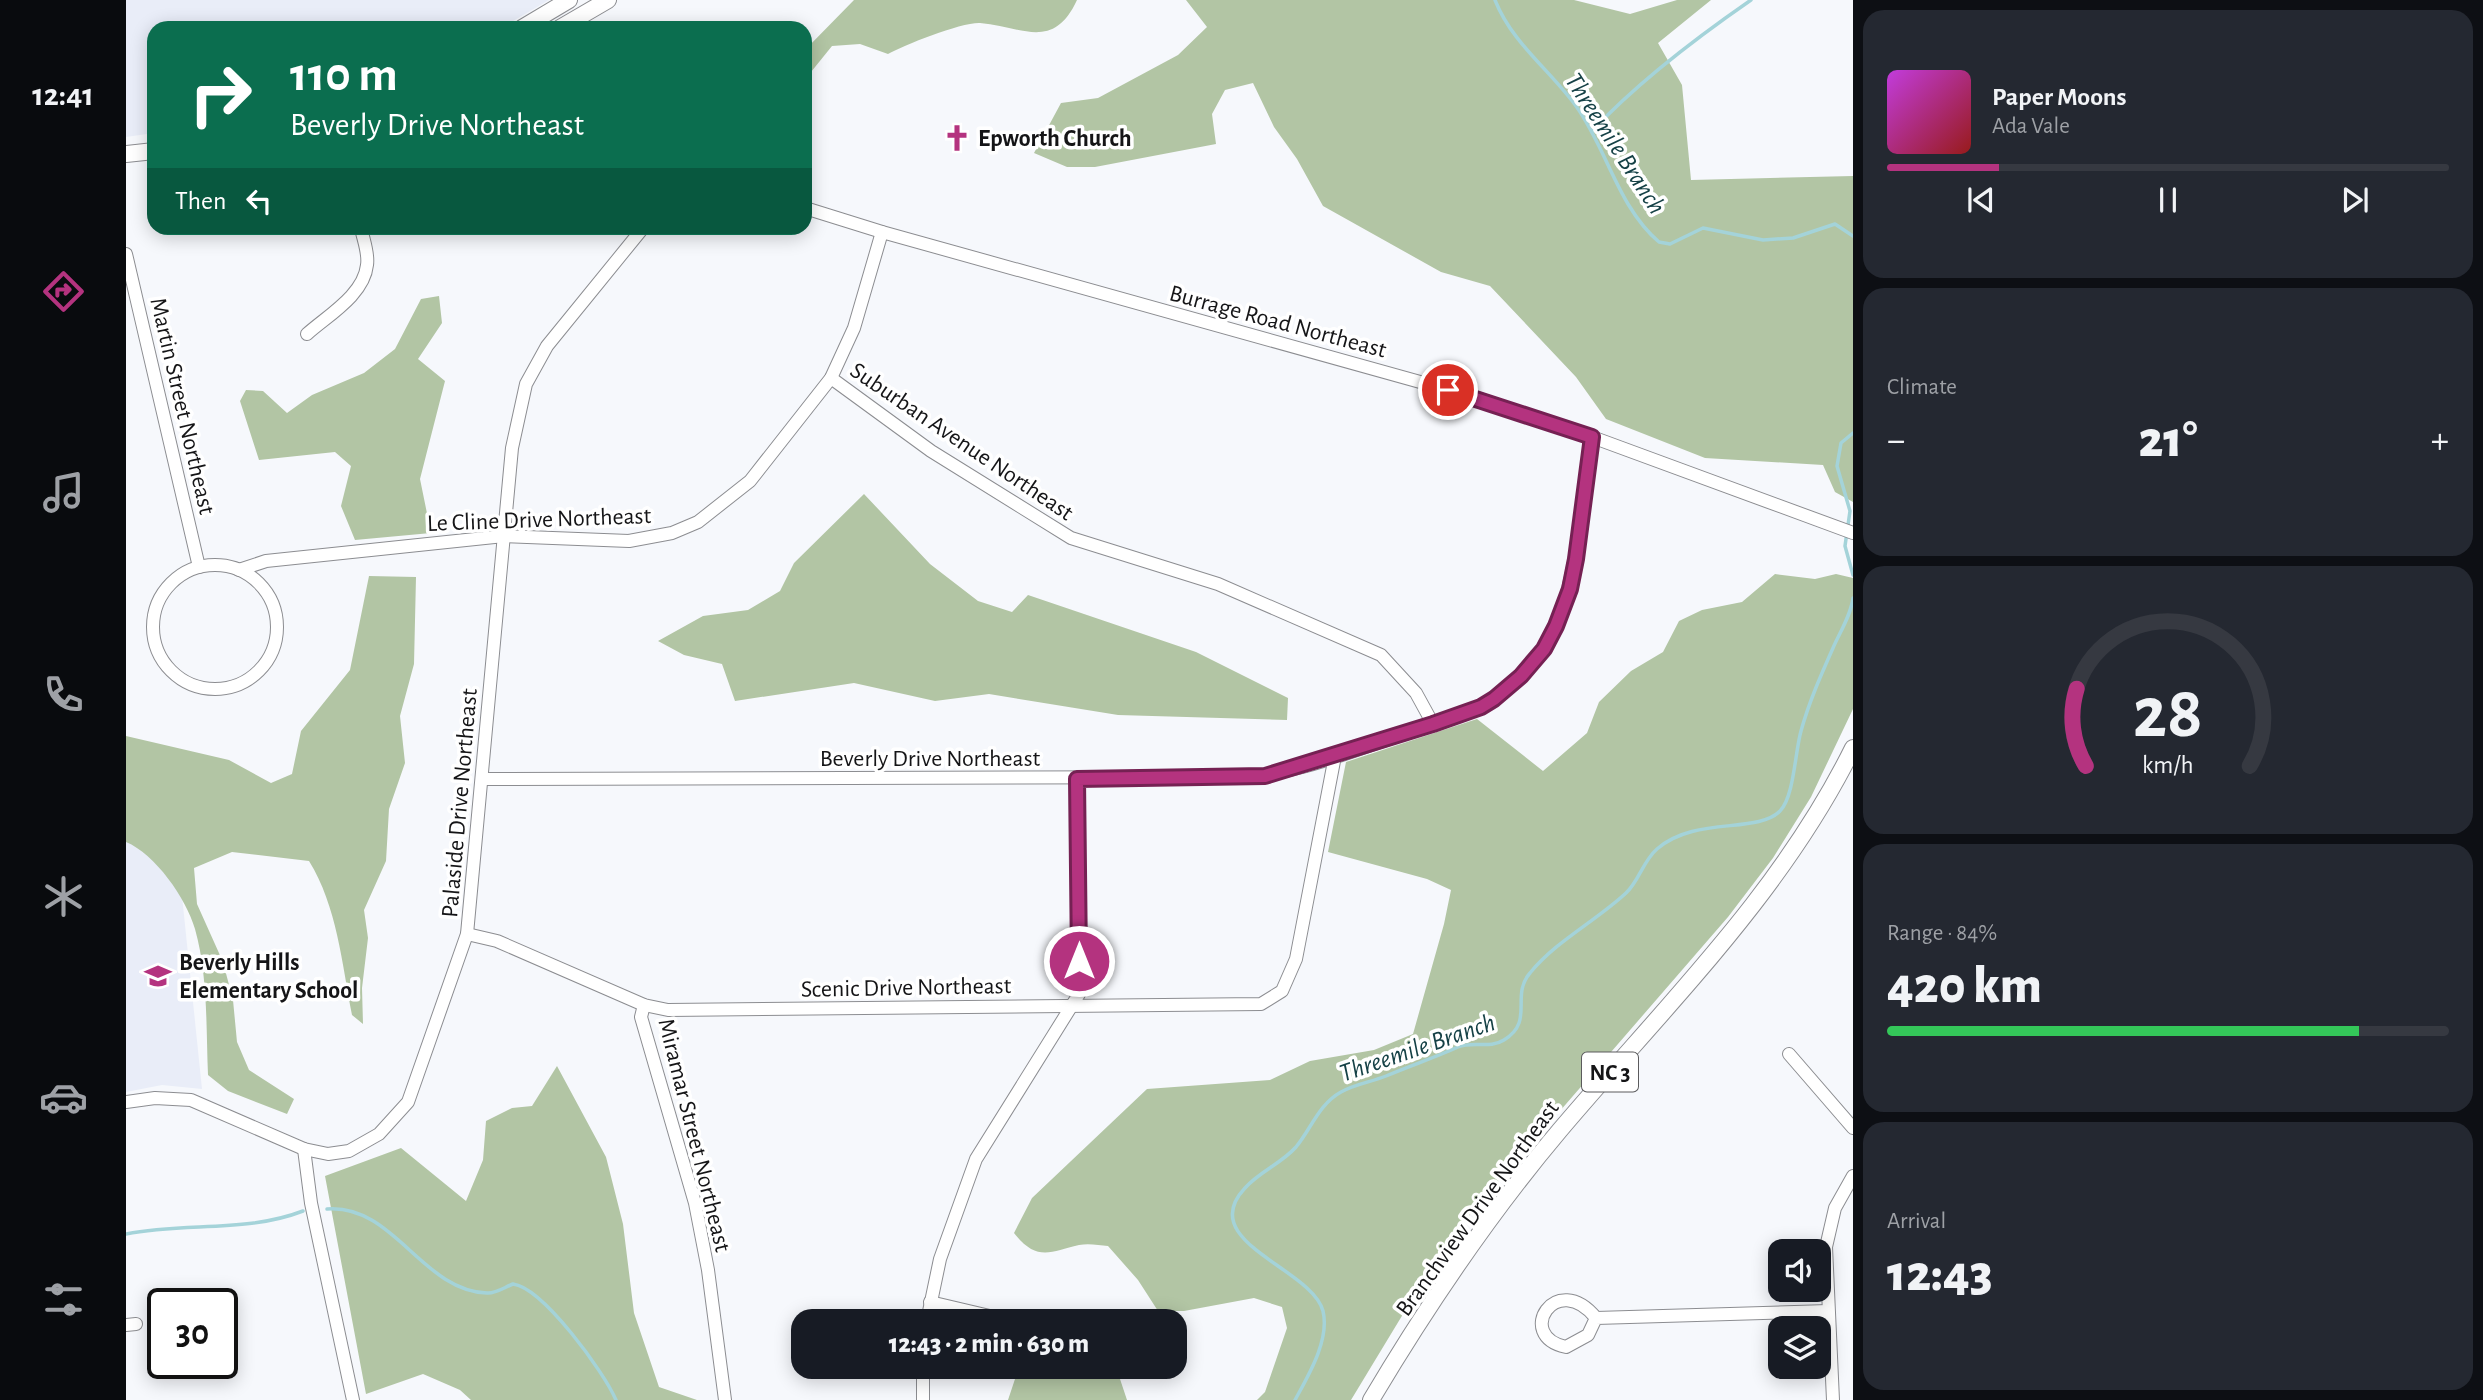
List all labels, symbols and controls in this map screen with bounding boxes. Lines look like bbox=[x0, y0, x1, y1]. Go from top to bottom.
icon: right bbox=[175, 49, 266, 140]
text: 110 m bbox=[290, 51, 398, 100]
water label: Threemile Branch bbox=[1560, 68, 1670, 219]
text: 12:41 bbox=[32, 79, 94, 111]
text: Paper Moons bbox=[1992, 84, 2127, 110]
text: Beverly Drive Northeast bbox=[290, 109, 584, 141]
text: Ada Vale bbox=[1992, 115, 2070, 138]
church icon: Epworth Church bbox=[942, 123, 972, 153]
place label: Epworth Church bbox=[978, 127, 1131, 151]
icon: previous bbox=[1962, 181, 2000, 219]
icon: pause bbox=[2149, 181, 2187, 219]
icon: next bbox=[2336, 181, 2374, 219]
icon: left bbox=[240, 182, 278, 220]
text: Then bbox=[175, 188, 226, 214]
icon: directions bbox=[39, 267, 88, 316]
street label: Burrage Road Northeast bbox=[1167, 281, 1389, 363]
street label: Martin Street Northeast bbox=[145, 296, 219, 517]
street label: Suburban Avenue Northeast bbox=[846, 358, 1078, 526]
pin bbox=[1418, 360, 1478, 420]
icon: arrive bbox=[1429, 371, 1467, 409]
text: Climate bbox=[1887, 376, 1957, 399]
text: 21° bbox=[2138, 414, 2198, 466]
text: − bbox=[1887, 422, 1905, 460]
text: + bbox=[2431, 422, 2449, 460]
icon: music bbox=[39, 468, 88, 517]
street label: Le Cline Drive Northeast bbox=[427, 504, 652, 536]
icon: phone bbox=[39, 670, 88, 719]
text: 28 bbox=[2133, 678, 2203, 751]
street label: Palaside Drive Northeast bbox=[438, 687, 482, 919]
street label: Beverly Drive Northeast bbox=[820, 747, 1041, 771]
text: km/h bbox=[2142, 753, 2194, 778]
icon: climate bbox=[39, 872, 88, 921]
text: Range · 84% bbox=[1887, 922, 1997, 945]
position arrow bbox=[1042, 924, 1116, 998]
place label: Beverly Hills Elementary School bbox=[179, 951, 358, 1003]
text: 420 km bbox=[1887, 960, 2042, 1012]
school or university icon: Beverly Hills Elementary School bbox=[143, 961, 173, 991]
street label: Scenic Drive Northeast bbox=[801, 974, 1012, 1002]
water label: Threemile Branch bbox=[1336, 1009, 1498, 1087]
street label: Miramar Street Northeast bbox=[653, 1016, 735, 1255]
road number: NC 3 bbox=[1582, 1052, 1638, 1092]
icon: car bbox=[39, 1073, 88, 1122]
street label: Branchview Drive Northeast bbox=[1392, 1096, 1564, 1321]
text: Arrival bbox=[1887, 1210, 1946, 1233]
map controls bbox=[1768, 1239, 1831, 1379]
button: sound bbox=[1768, 1239, 1831, 1302]
text: 12:43 bbox=[1887, 1248, 1993, 1300]
icon: filters bbox=[39, 1275, 88, 1324]
speed limit sign: 30 bbox=[147, 1288, 238, 1379]
button: layers bbox=[1768, 1316, 1831, 1379]
text: 12:43 · 2 min · 630 m bbox=[889, 1331, 1089, 1357]

